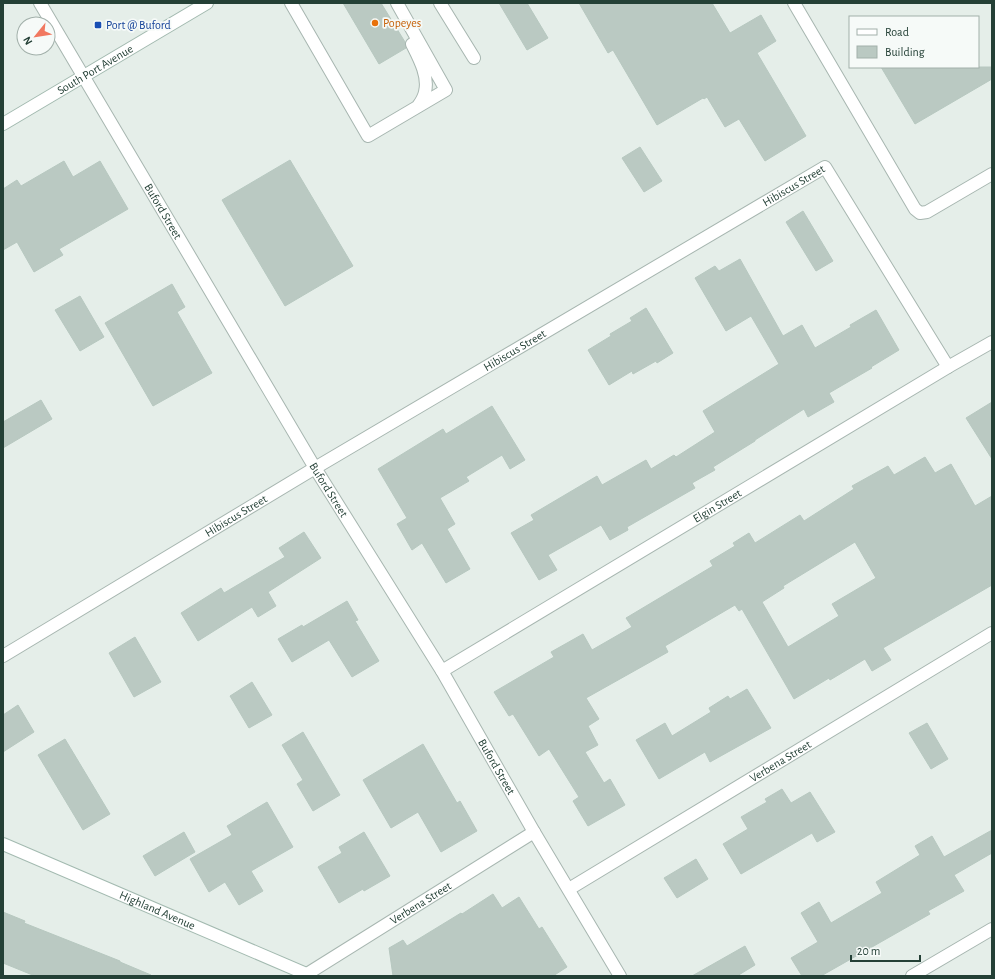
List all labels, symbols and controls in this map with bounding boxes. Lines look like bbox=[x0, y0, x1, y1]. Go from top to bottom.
north arrow bbox=[16, 16, 56, 56]
legend bbox=[849, 16, 979, 68]
place label: Popeyes bbox=[383, 17, 421, 30]
marker: Popeyes bbox=[370, 18, 380, 28]
place label: Port @ Buford bbox=[106, 19, 171, 31]
marker: Port @ Buford bbox=[93, 20, 103, 30]
text: Road bbox=[885, 26, 909, 38]
text: N bbox=[21, 35, 34, 47]
street label: South Port Avenue bbox=[55, 42, 135, 96]
text: Building bbox=[885, 46, 925, 58]
street label: Hibiscus Street bbox=[760, 162, 827, 209]
street label: Buford Street bbox=[142, 182, 184, 241]
street label: Hibiscus Street bbox=[481, 327, 548, 373]
street label: Buford Street bbox=[307, 460, 350, 519]
street label: Elgin Street bbox=[691, 487, 744, 525]
street label: Hibiscus Street bbox=[203, 492, 269, 539]
street label: Buford Street bbox=[476, 737, 517, 797]
street label: Verbena Street bbox=[748, 738, 813, 784]
street label: Verbena Street bbox=[388, 879, 453, 926]
street label: Highland Avenue bbox=[118, 889, 197, 932]
scale bar bbox=[851, 937, 920, 963]
text: 20 m bbox=[857, 945, 880, 957]

